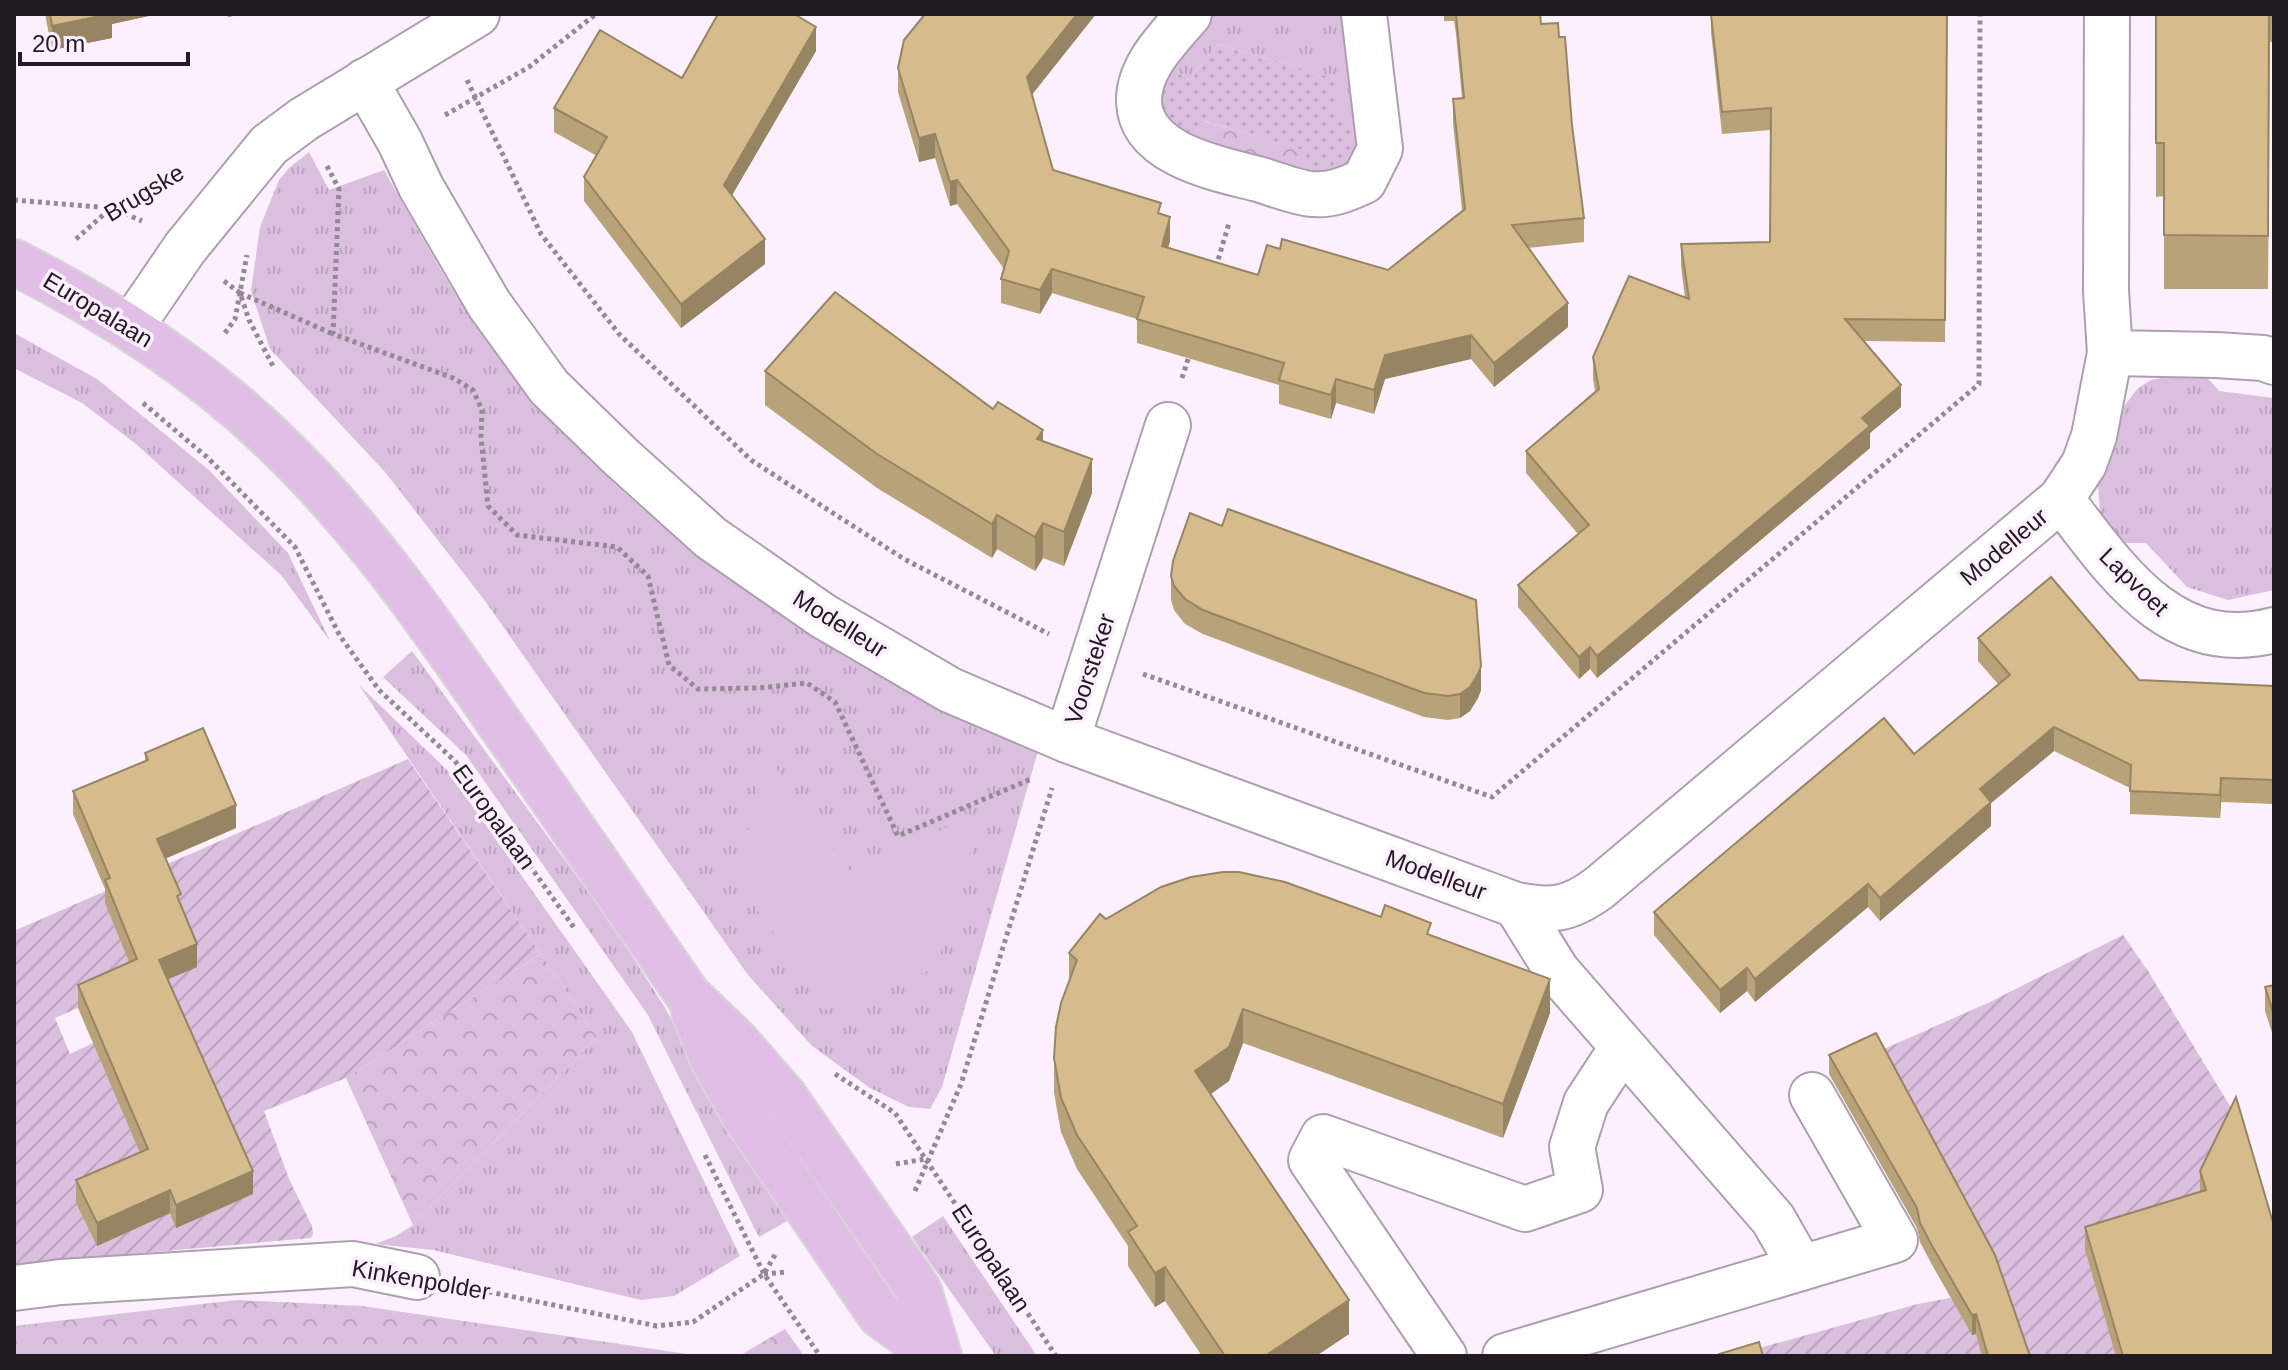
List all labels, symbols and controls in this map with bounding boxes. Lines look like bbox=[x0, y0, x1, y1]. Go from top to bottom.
scale bar bbox=[20, 16, 188, 66]
text: 20 m bbox=[32, 30, 85, 57]
street label: Brugske bbox=[99, 158, 188, 227]
street label: Europalaan bbox=[39, 266, 158, 353]
street label: Modelleur bbox=[1955, 502, 2053, 591]
street label: Lapvoet bbox=[2094, 542, 2175, 621]
street label: Modelleur bbox=[788, 584, 892, 663]
street label: Voorsteker bbox=[1059, 610, 1120, 728]
street label: Europalaan bbox=[447, 759, 541, 874]
street label: Modelleur bbox=[1382, 844, 1490, 905]
street label: Europalaan bbox=[947, 1199, 1036, 1317]
street label: Kinkenpolder bbox=[350, 1254, 492, 1305]

